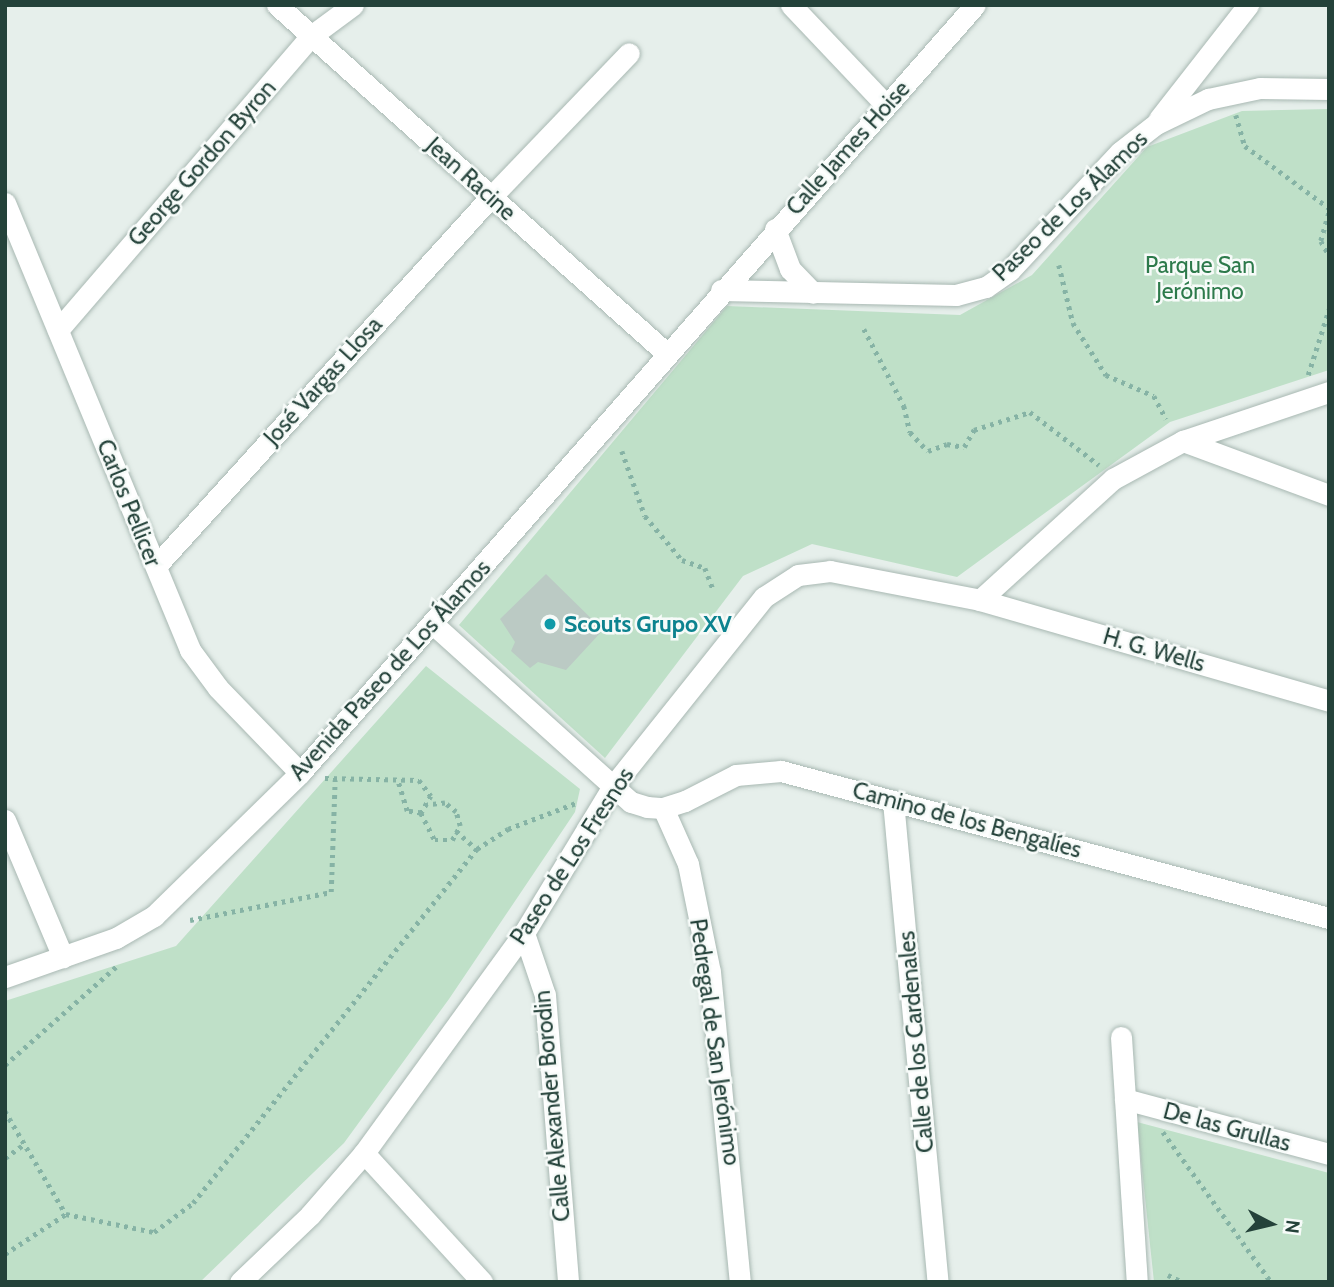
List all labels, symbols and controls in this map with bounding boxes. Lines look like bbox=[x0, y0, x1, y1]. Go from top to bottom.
street label: George Gordon Byron bbox=[122, 74, 282, 252]
street label: Calle James Hoise bbox=[781, 75, 915, 221]
street label: Paseo de Los Álamos bbox=[987, 125, 1153, 287]
street label: Jean Racine bbox=[420, 132, 522, 226]
park label: Parque San Jerónimo bbox=[1145, 251, 1255, 305]
street label: José Vargas Llosa bbox=[258, 311, 388, 451]
street label: Carlos Pellicer bbox=[91, 435, 167, 571]
street label: Avenida Paseo de Los Álamos bbox=[284, 554, 496, 786]
place label: Scouts Grupo XV bbox=[564, 610, 732, 638]
marker: Scouts Grupo XV bbox=[542, 616, 558, 632]
street label: H. G. Wells bbox=[1100, 622, 1208, 678]
street label: Paseo de Los Fresnos bbox=[504, 762, 640, 950]
street label: Camino de los Bengalíes bbox=[850, 776, 1084, 864]
street label: Pedregal de San Jerónimo bbox=[684, 917, 746, 1167]
street label: Calle de los Cardenales bbox=[893, 930, 939, 1154]
street label: Calle Alexander Borodin bbox=[528, 989, 576, 1223]
street label: De las Grullas bbox=[1160, 1097, 1294, 1157]
north arrow bbox=[1236, 1189, 1306, 1259]
text: N bbox=[1280, 1219, 1305, 1235]

